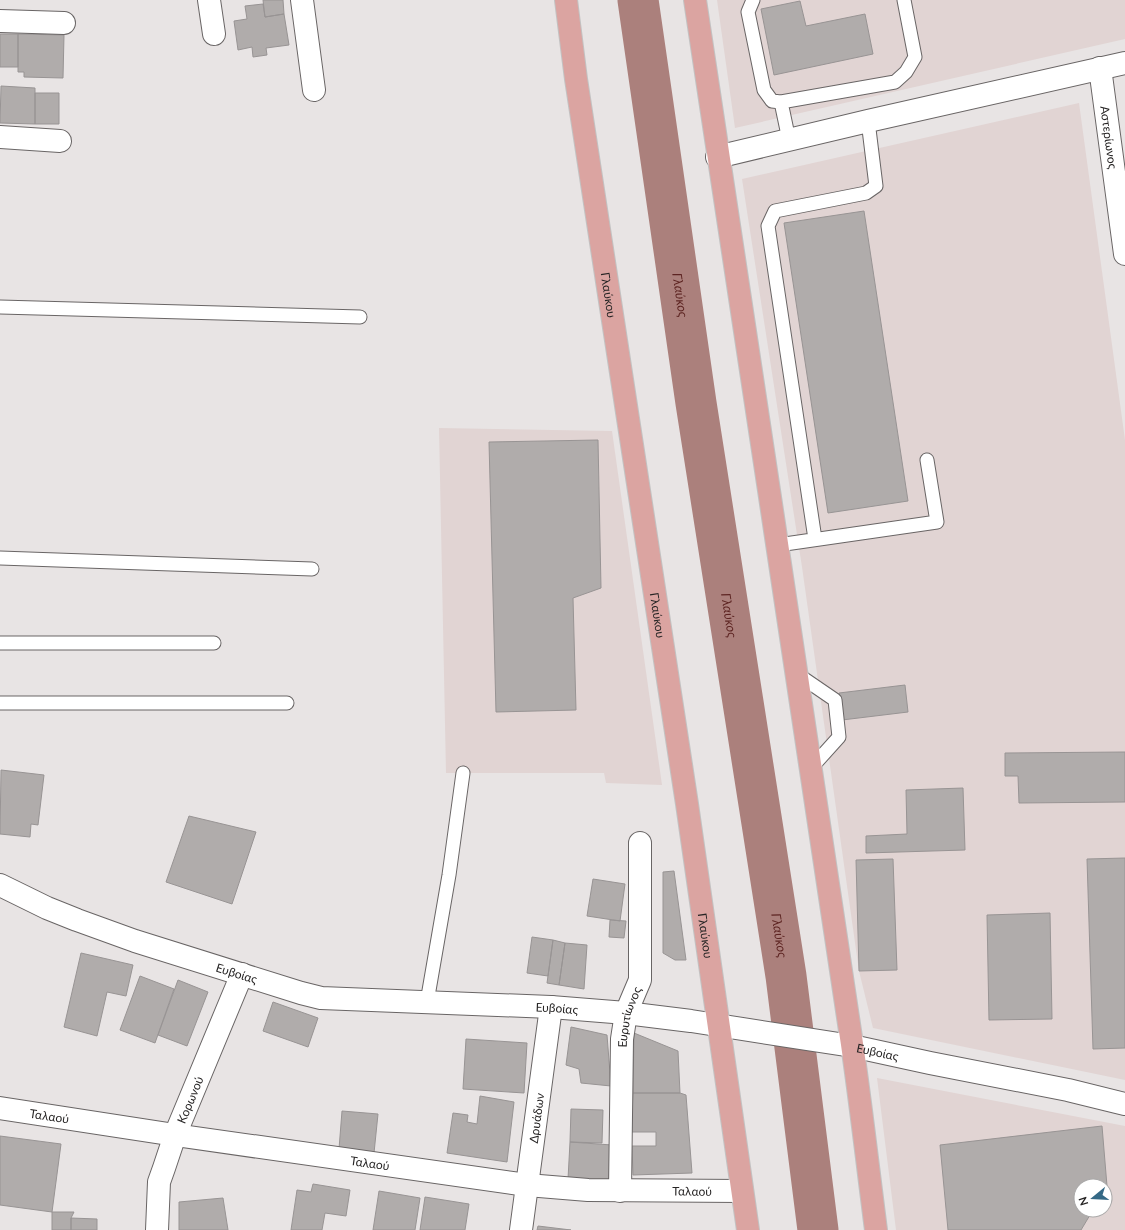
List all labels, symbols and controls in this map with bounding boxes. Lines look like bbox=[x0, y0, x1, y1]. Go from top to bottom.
street label: Αστερίωνος bbox=[1098, 105, 1121, 170]
street label: Γλαύκου bbox=[598, 271, 620, 319]
water label: Γλαύκος bbox=[669, 272, 692, 319]
street label: Γλαύκου bbox=[647, 591, 669, 639]
water label: Γλαύκος bbox=[718, 592, 741, 639]
street label: Γλαύκου bbox=[695, 912, 717, 959]
water label: Γλαύκος bbox=[768, 912, 791, 959]
street label: Ευβοίας bbox=[214, 959, 260, 987]
street label: Ευρυτίωνος bbox=[614, 984, 644, 1048]
street label: Ευβοίας bbox=[535, 999, 579, 1017]
street label: Ευβοίας bbox=[855, 1040, 901, 1064]
street label: Κορωνού bbox=[173, 1074, 206, 1125]
street label: Δρυάδων bbox=[525, 1092, 547, 1144]
street label: Ταλαού bbox=[29, 1105, 70, 1126]
street label: Ταλαού bbox=[349, 1152, 391, 1173]
north arrow bbox=[1073, 1178, 1113, 1218]
street label: Ταλαού bbox=[672, 1183, 712, 1198]
text: N bbox=[1076, 1195, 1091, 1207]

